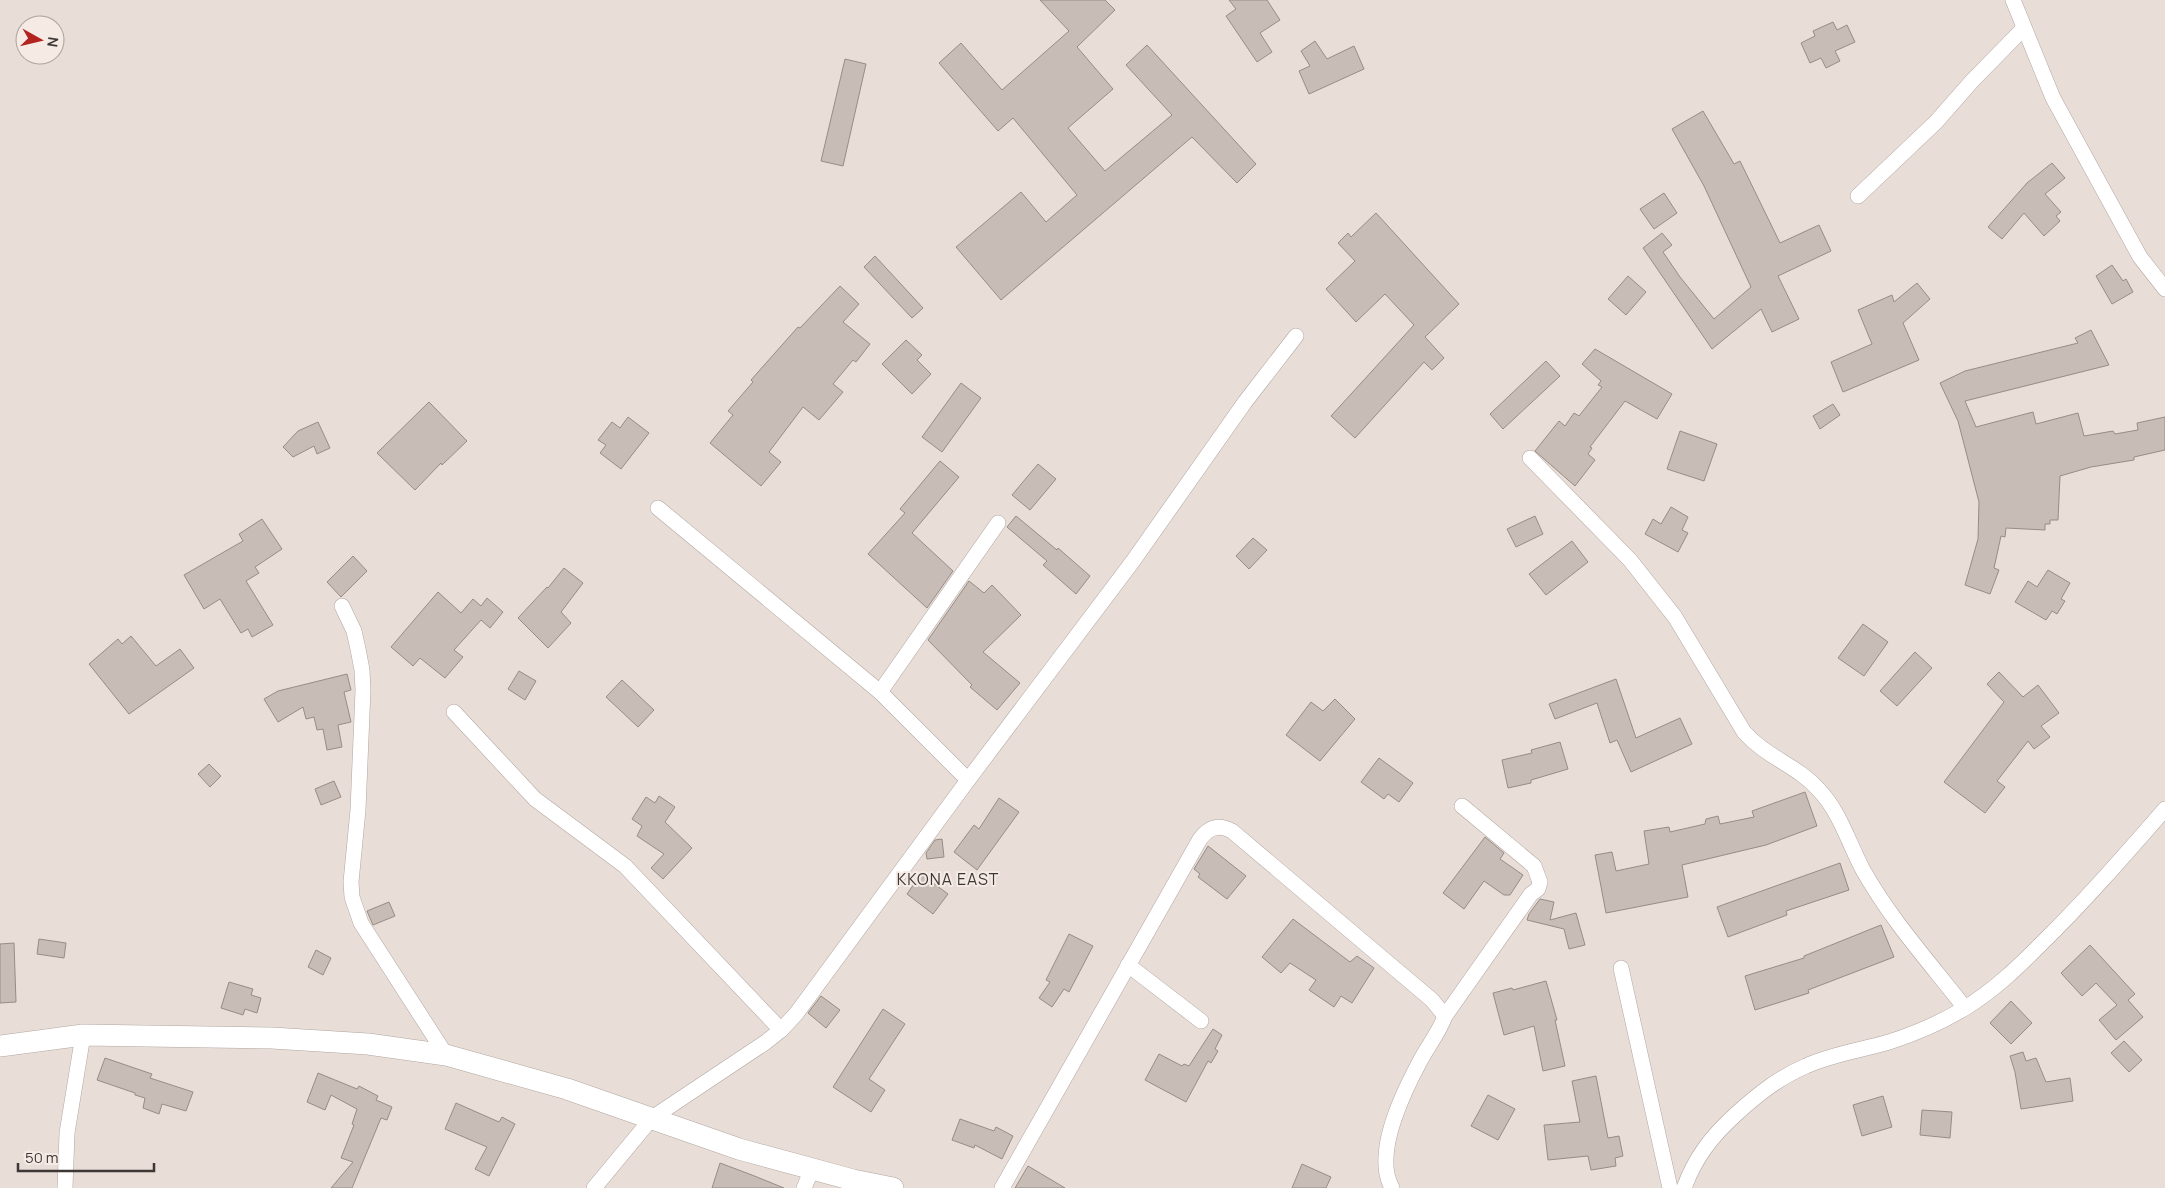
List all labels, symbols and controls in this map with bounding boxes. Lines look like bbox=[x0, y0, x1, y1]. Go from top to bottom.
north arrow bbox=[15, 15, 65, 65]
text: N bbox=[43, 36, 63, 48]
district label: KKONA EAST bbox=[897, 868, 999, 890]
scale bar bbox=[18, 1140, 154, 1172]
text: 50 m bbox=[25, 1147, 59, 1168]

